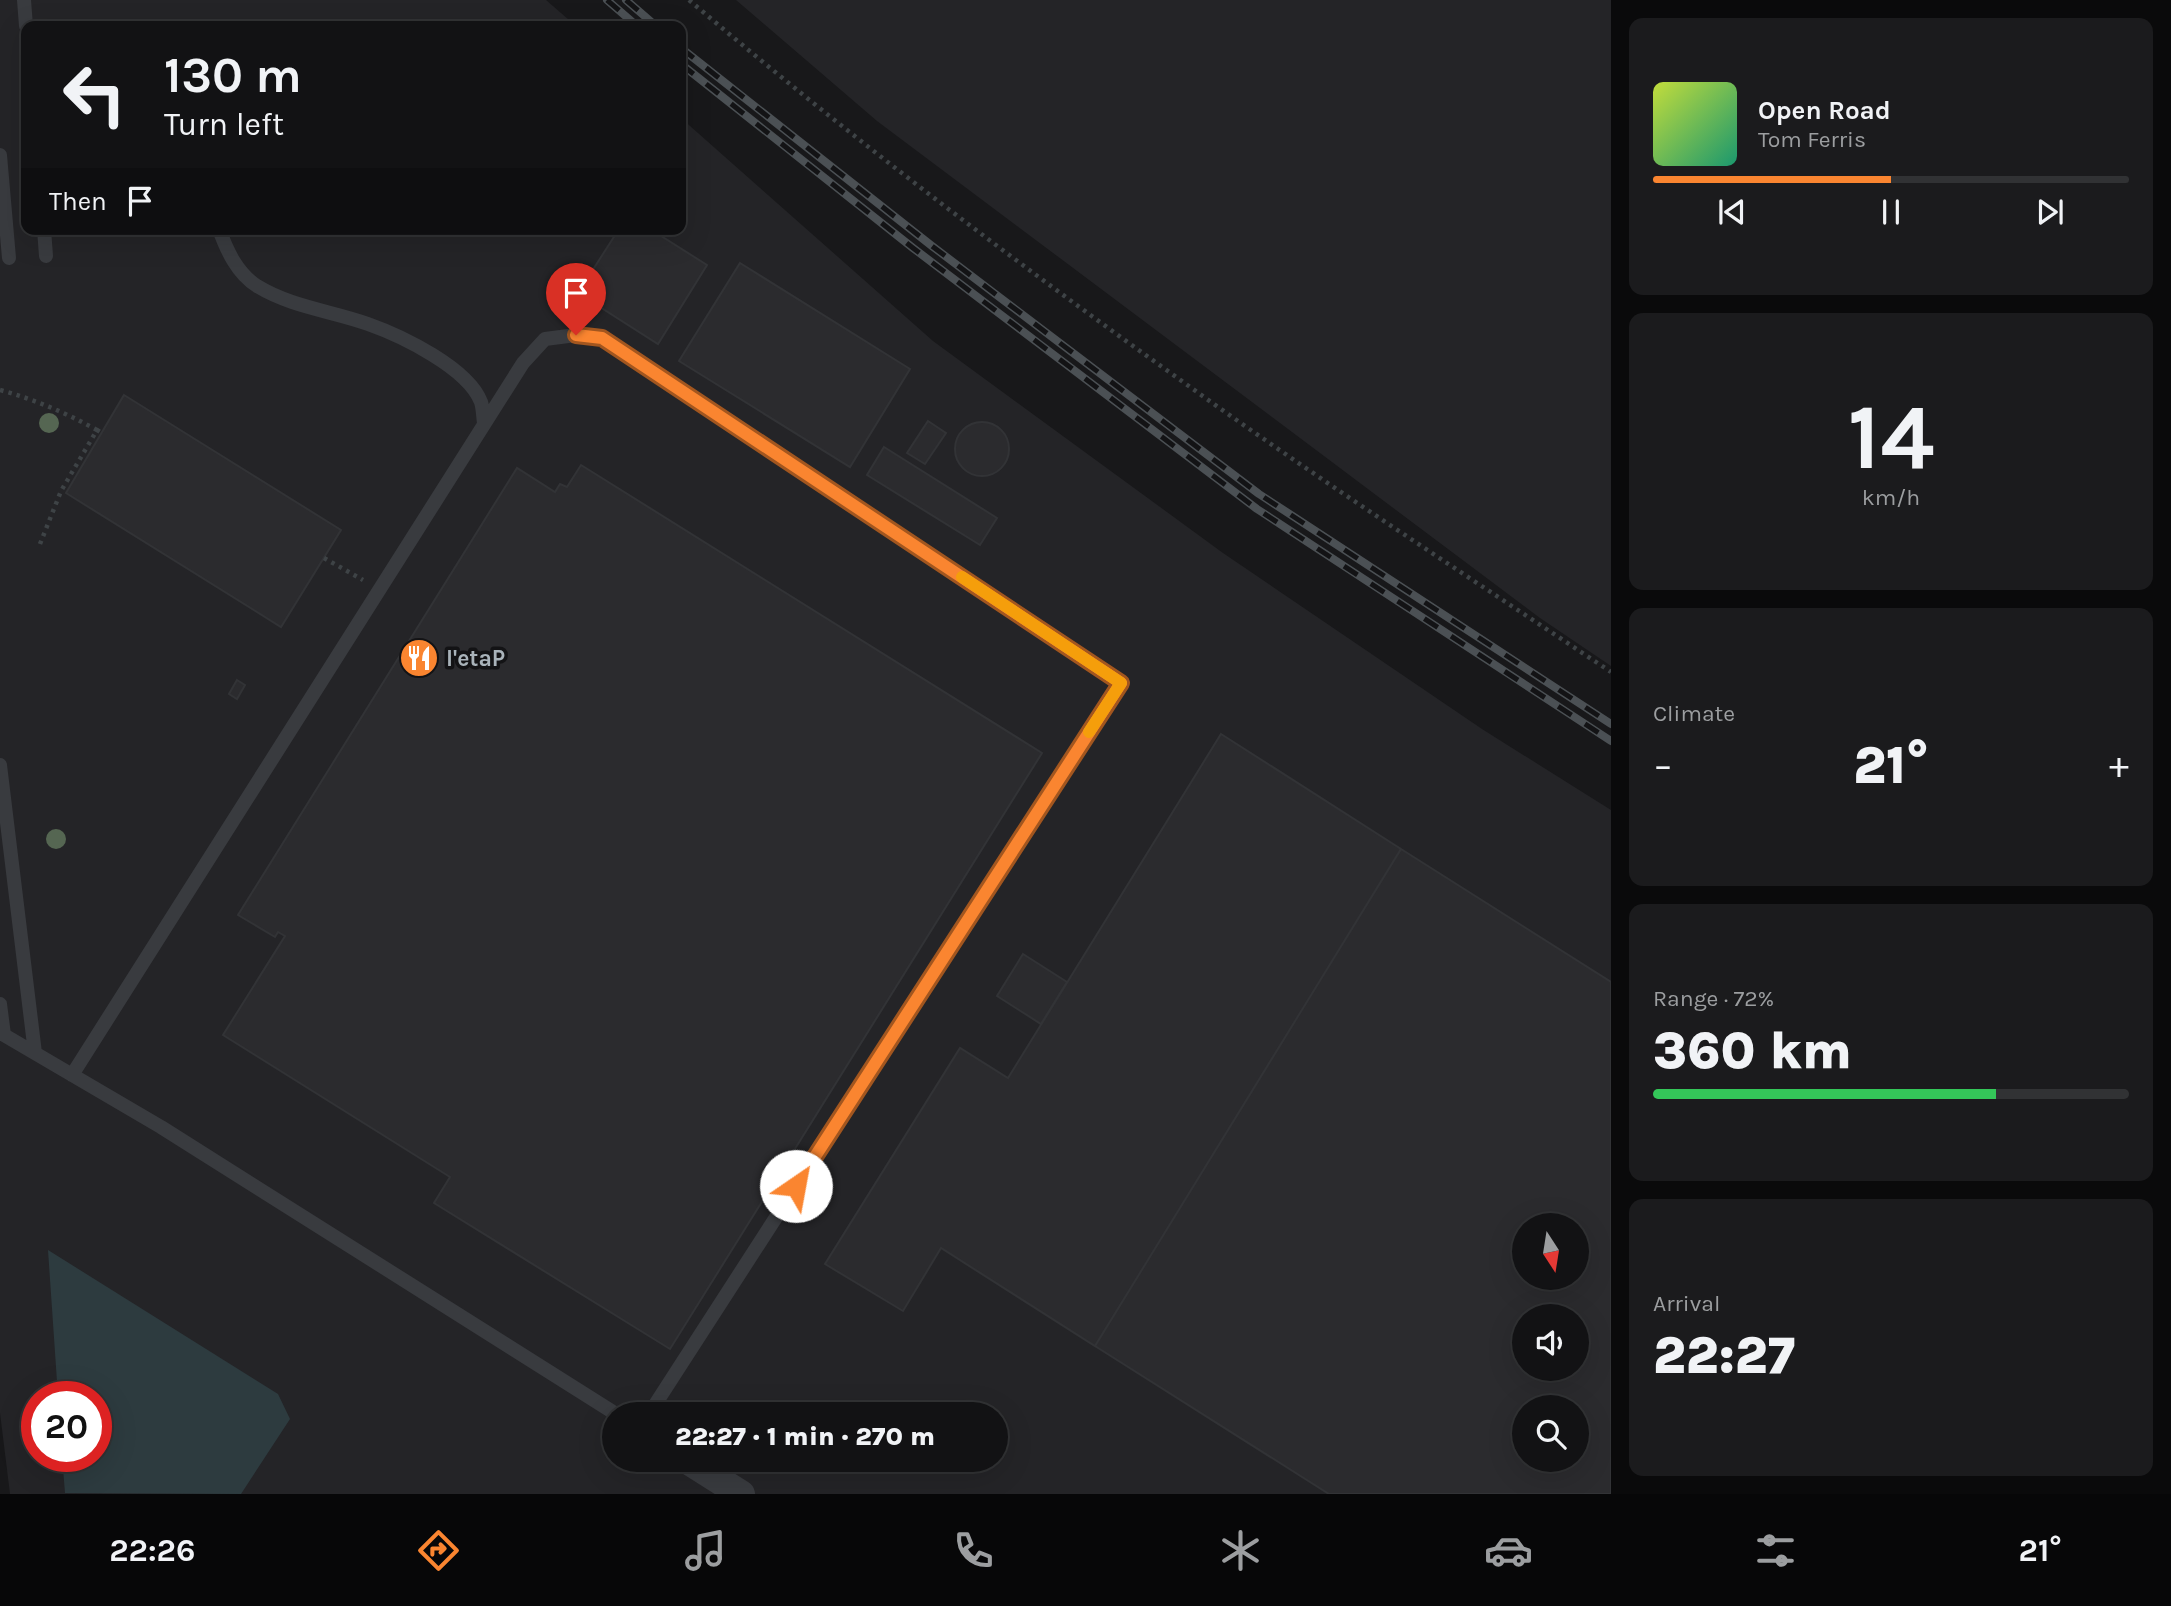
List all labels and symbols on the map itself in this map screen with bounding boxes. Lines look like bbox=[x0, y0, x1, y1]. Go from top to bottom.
pin bbox=[546, 263, 606, 335]
restaurant icon: l'etaP bbox=[398, 637, 440, 679]
place label: l'etaP bbox=[446, 645, 505, 672]
position arrow bbox=[759, 1149, 833, 1223]
north arrow bbox=[1512, 1213, 1589, 1290]
speed limit sign: 20 bbox=[21, 1381, 112, 1472]

